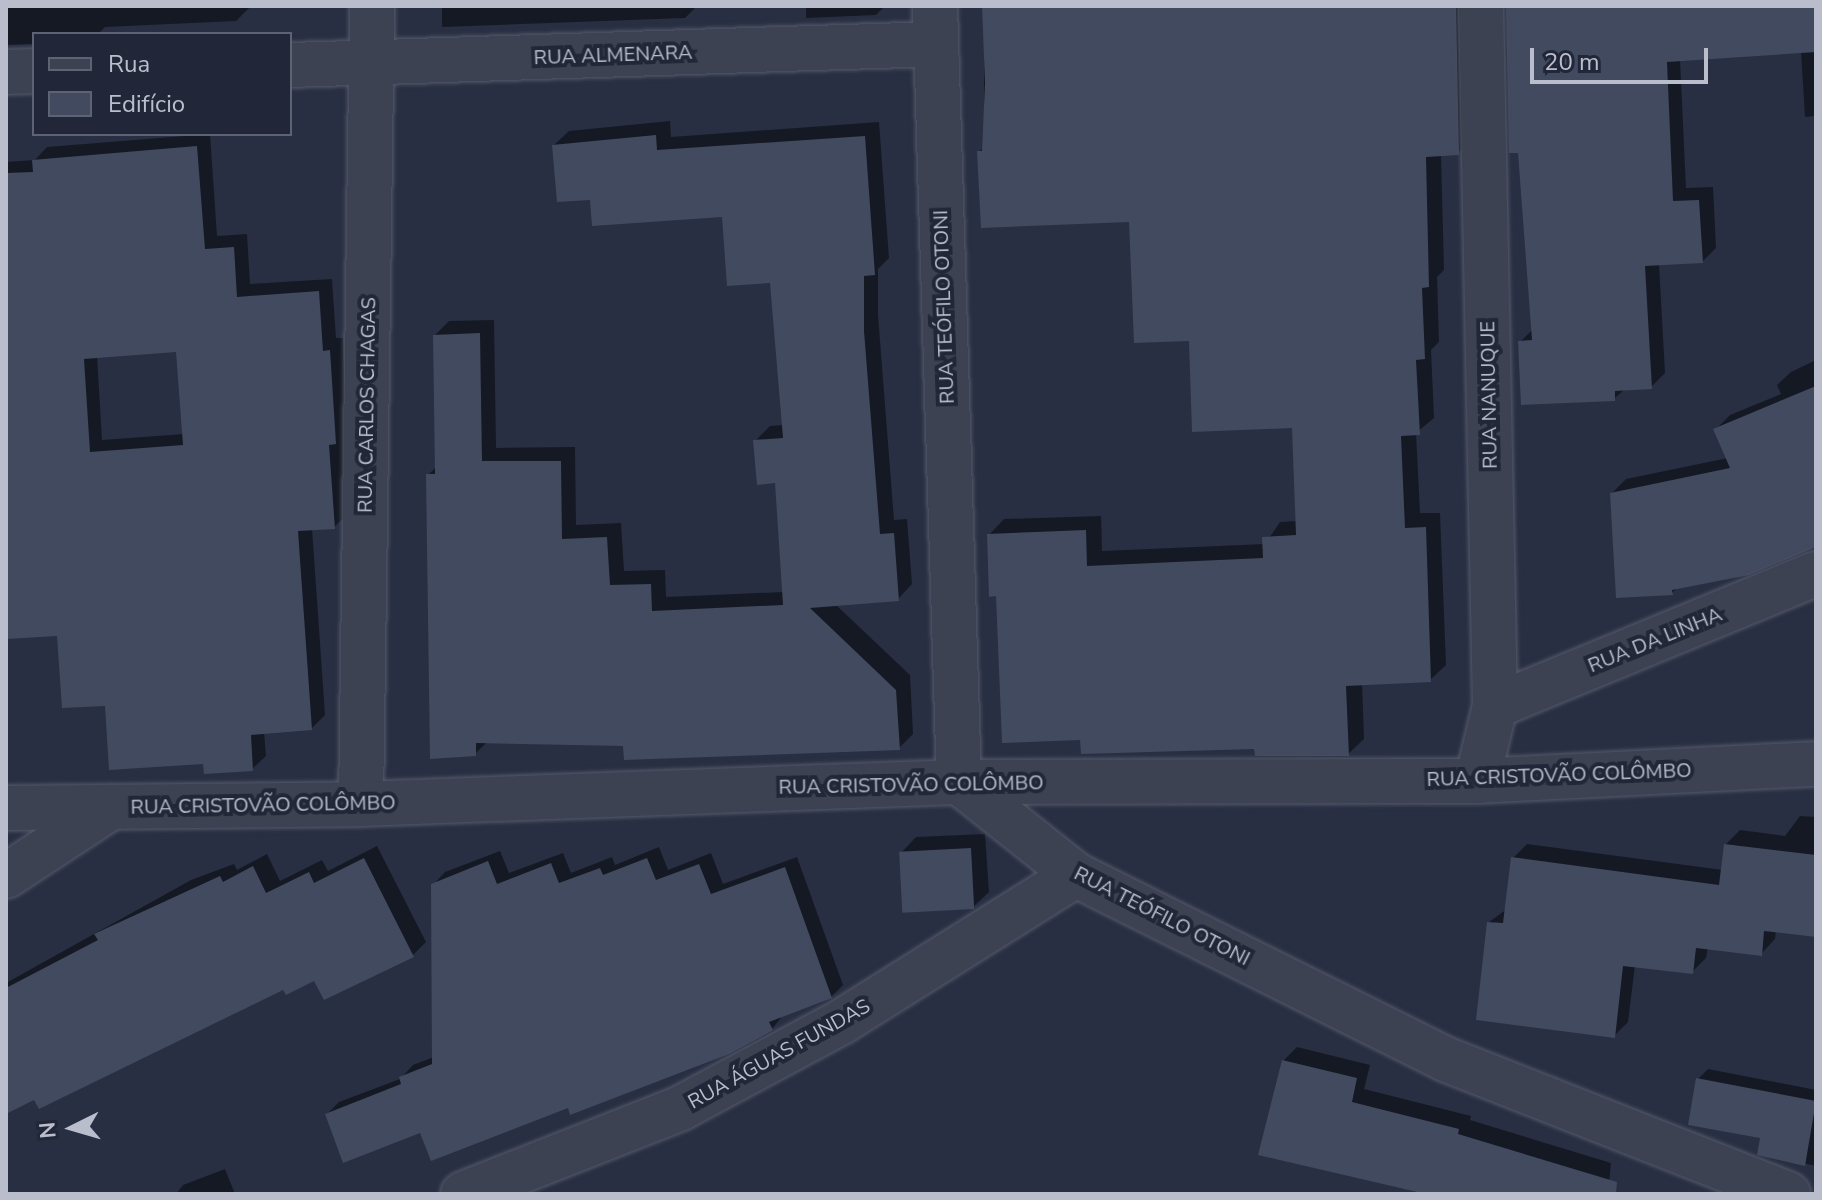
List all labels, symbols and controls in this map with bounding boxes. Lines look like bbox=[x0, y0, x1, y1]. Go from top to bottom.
legend bbox=[32, 32, 292, 136]
scale bar bbox=[1534, 32, 1712, 82]
street label: RUA ALMENARA bbox=[533, 40, 693, 70]
text: 20 m bbox=[1544, 46, 1600, 78]
text: Rua bbox=[108, 48, 150, 80]
text: Edifício bbox=[108, 88, 185, 120]
street label: RUA TEÓFILO OTONI bbox=[929, 210, 959, 404]
street label: RUA CARLOS CHAGAS bbox=[353, 297, 381, 513]
street label: RUA NANUQUE bbox=[1476, 321, 1502, 469]
street label: RUA DA LINHA bbox=[1584, 602, 1726, 678]
street label: RUA CRISTOVÃO COLÔMBO bbox=[1426, 758, 1692, 792]
street label: RUA CRISTOVÃO COLÔMBO bbox=[778, 771, 1044, 799]
street label: RUA CRISTOVÃO COLÔMBO bbox=[130, 791, 396, 819]
street label: RUA TEÓFILO OTONI bbox=[1070, 861, 1254, 971]
street label: RUA ÁGUAS FUNDAS bbox=[684, 994, 874, 1114]
north arrow bbox=[32, 1088, 112, 1168]
text: N bbox=[32, 1121, 64, 1140]

